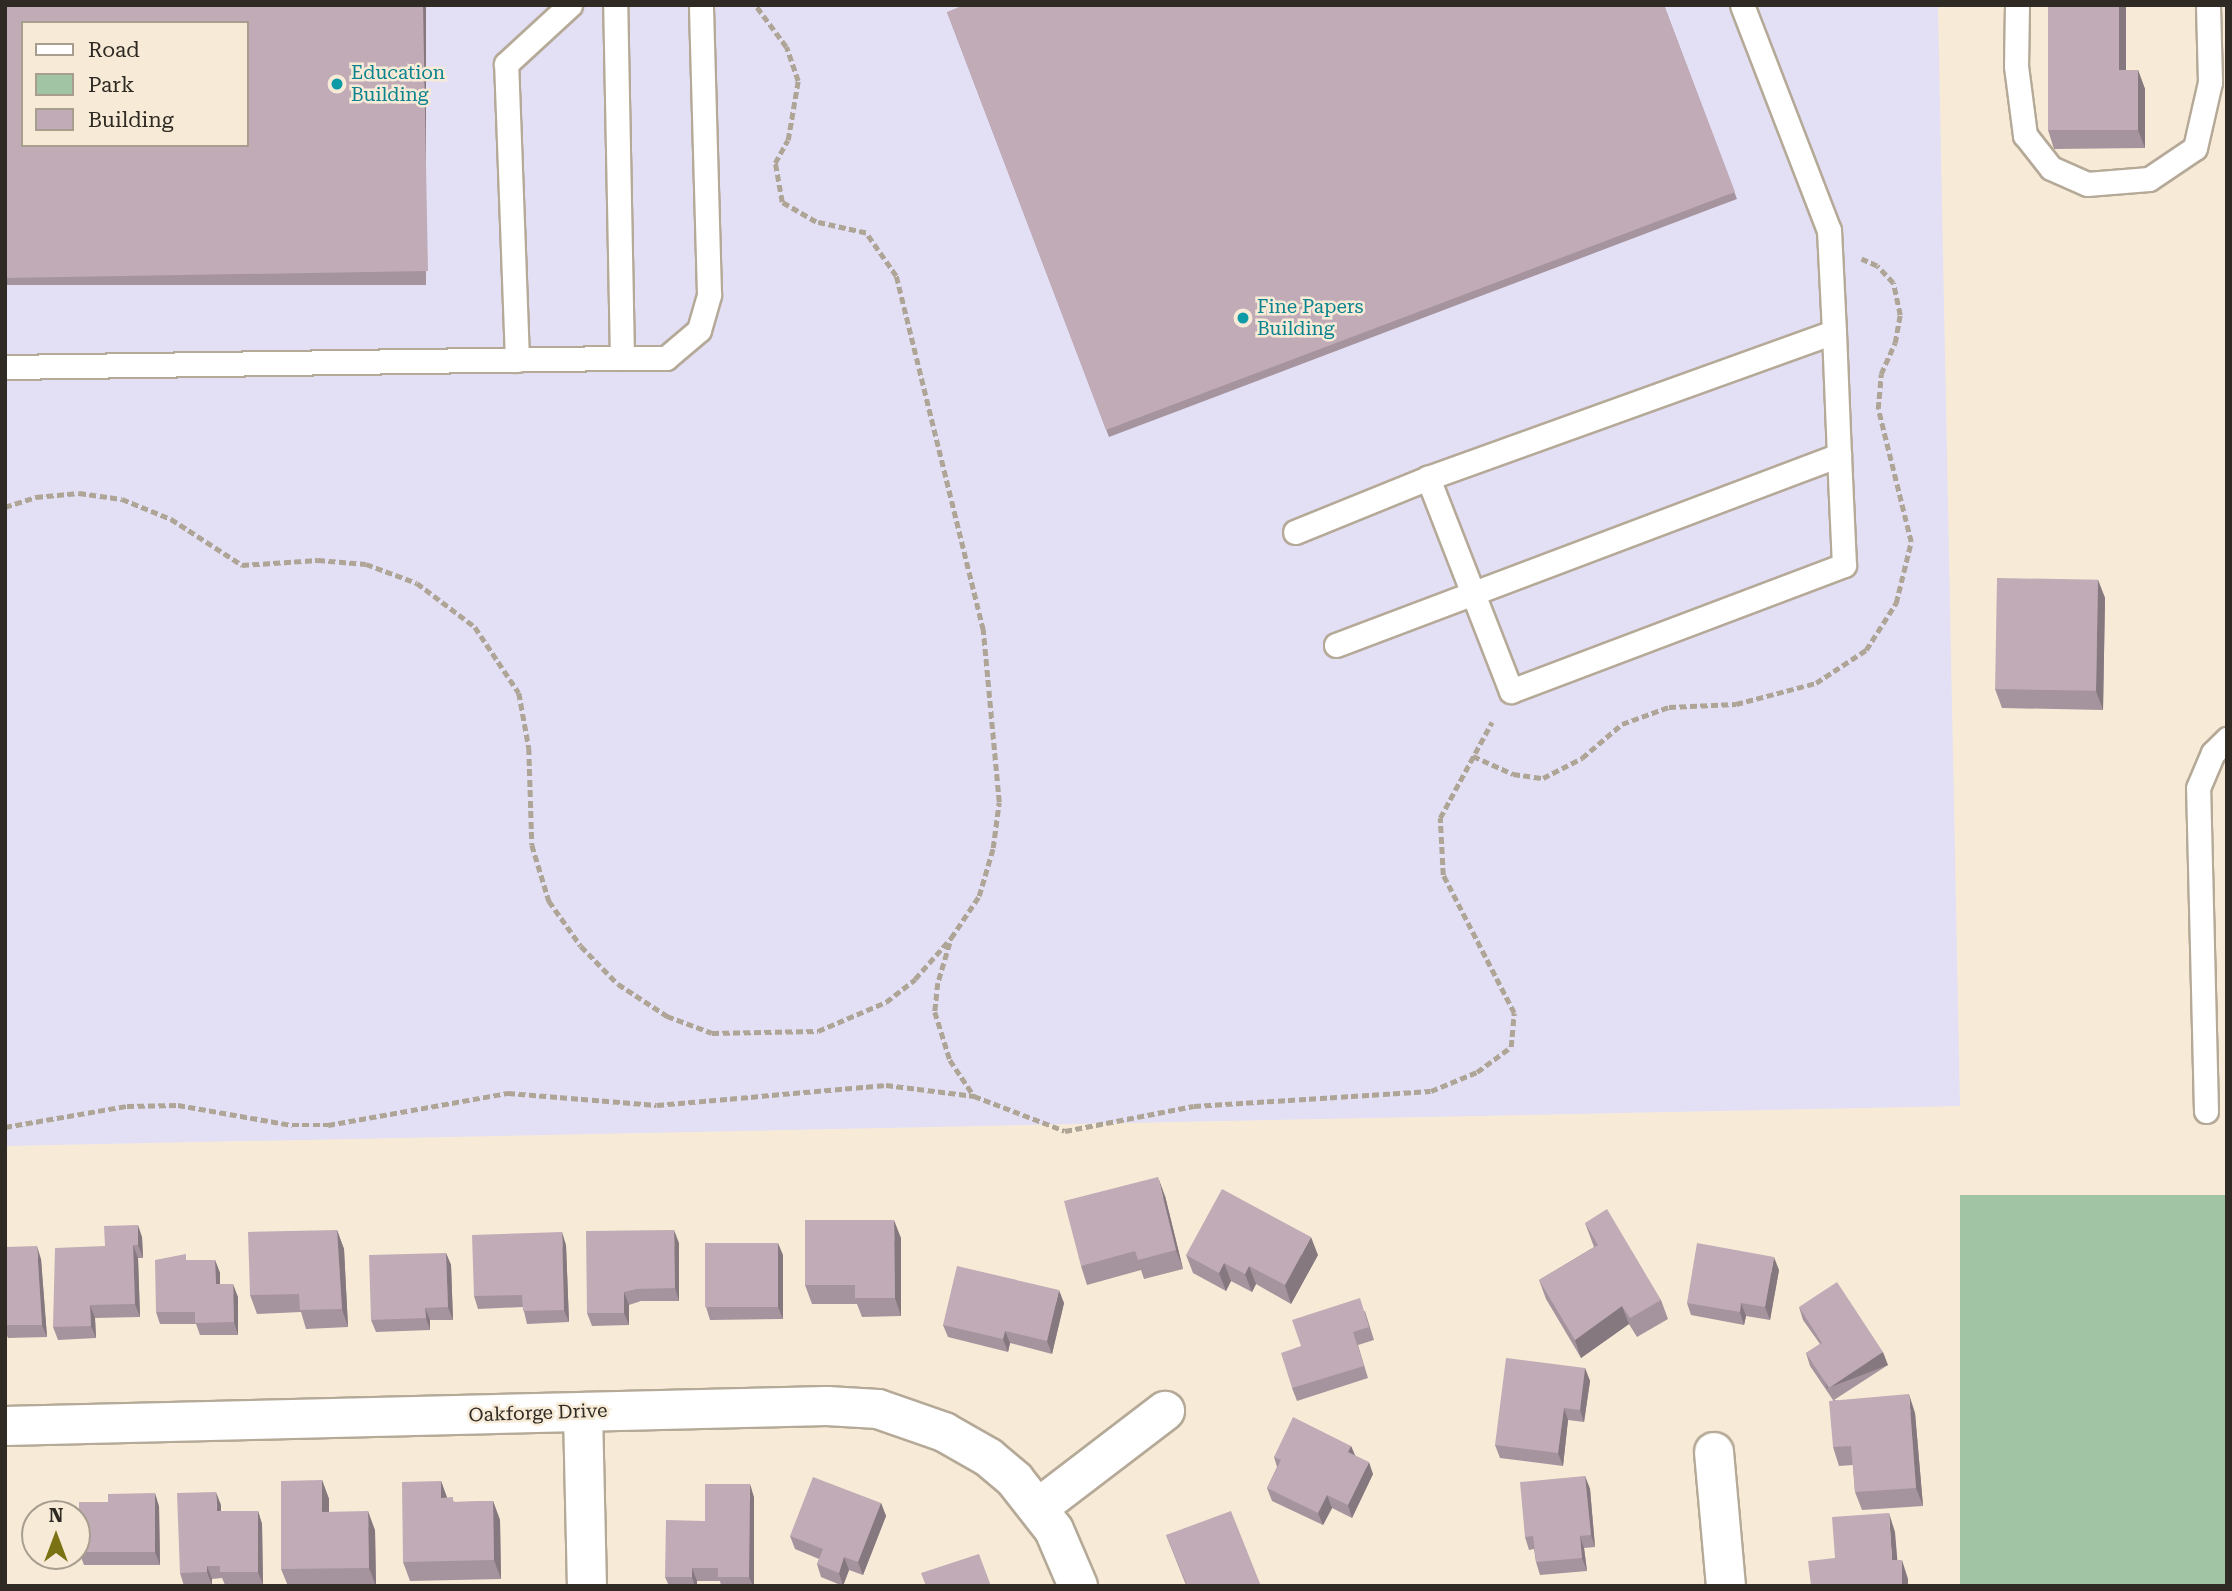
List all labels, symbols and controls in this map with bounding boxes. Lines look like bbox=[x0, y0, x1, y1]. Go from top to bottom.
legend bbox=[21, 21, 248, 147]
text: Road bbox=[88, 38, 140, 62]
place label: Education Building bbox=[351, 62, 445, 106]
text: Park bbox=[88, 73, 134, 97]
marker: Education Building bbox=[329, 76, 345, 92]
text: Building bbox=[88, 108, 174, 132]
place label: Fine Papers Building bbox=[1257, 296, 1364, 340]
marker: Fine Papers Building bbox=[1235, 310, 1251, 326]
street label: Oakforge Drive bbox=[468, 1399, 608, 1427]
north arrow bbox=[21, 1500, 91, 1570]
text: N bbox=[49, 1504, 63, 1527]

